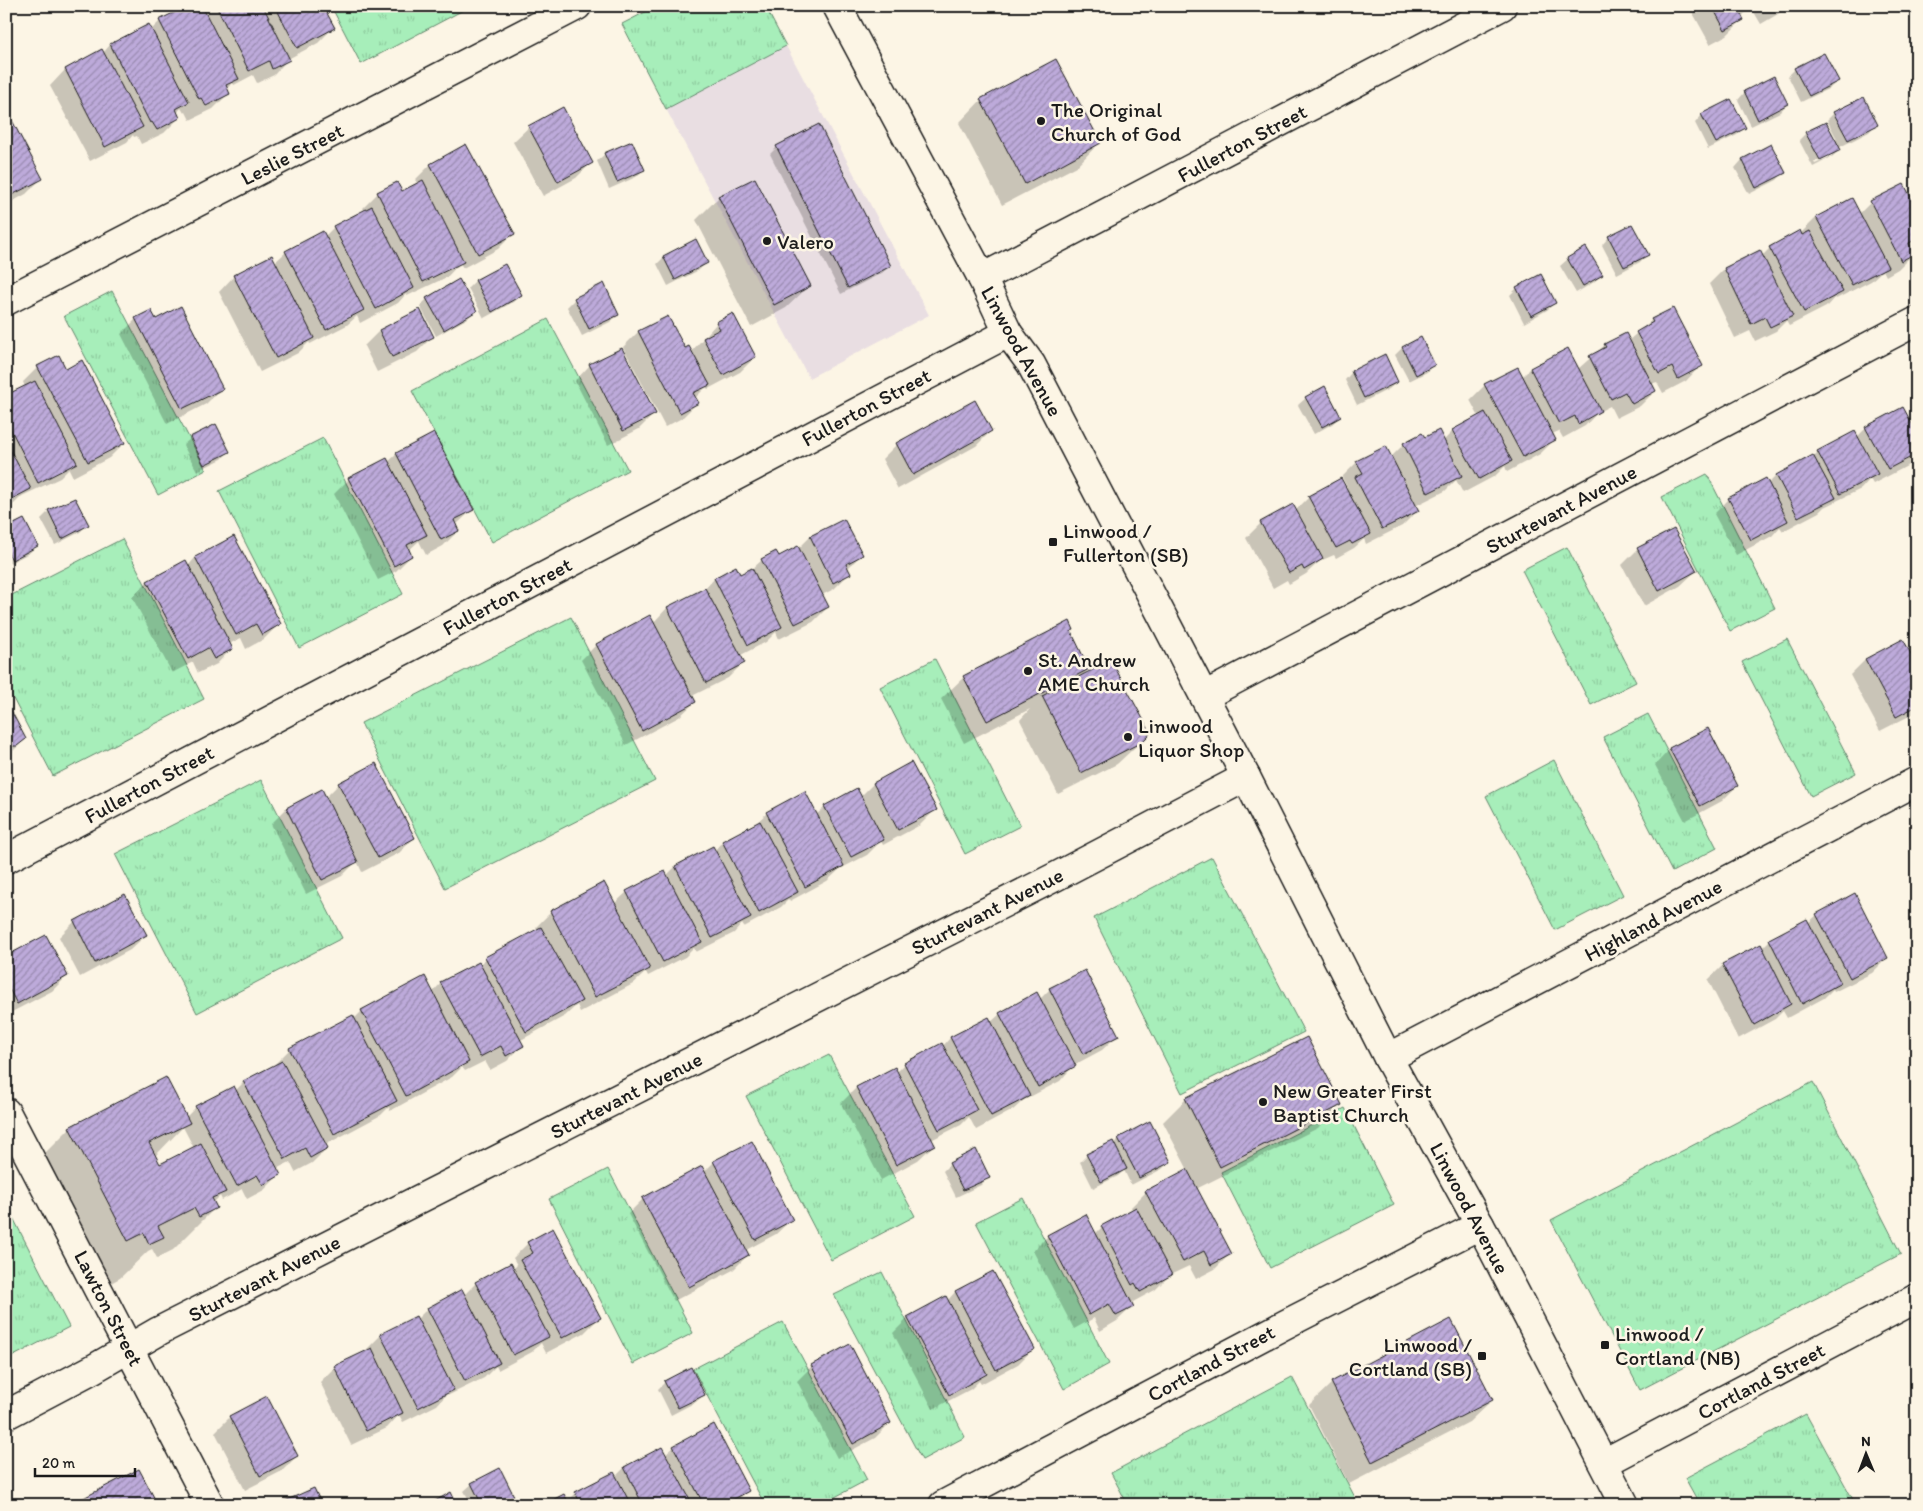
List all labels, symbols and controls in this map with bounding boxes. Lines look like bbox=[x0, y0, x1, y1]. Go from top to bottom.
place label: The Original Church of God bbox=[1051, 97, 1182, 146]
street label: Fullerton Street bbox=[1173, 98, 1311, 188]
marker: The Original Church of God bbox=[1035, 115, 1047, 127]
street label: Leslie Street bbox=[236, 117, 348, 191]
place label: Valero bbox=[777, 229, 834, 254]
marker: Valero bbox=[761, 235, 773, 247]
street label: Linwood Avenue bbox=[976, 281, 1068, 421]
street label: Fullerton Street bbox=[797, 362, 935, 452]
street label: Sturtevant Avenue bbox=[1481, 459, 1641, 559]
place label: Linwood / Fullerton (SB) bbox=[1063, 518, 1189, 567]
marker: Linwood / Fullerton (SB) bbox=[1047, 536, 1059, 548]
street label: Fullerton Street bbox=[438, 551, 576, 641]
place label: St. Andrew AME Church bbox=[1038, 647, 1151, 696]
marker: St. Andrew AME Church bbox=[1022, 665, 1034, 677]
place label: Linwood Liquor Shop bbox=[1138, 713, 1244, 762]
marker: Linwood Liquor Shop bbox=[1122, 731, 1134, 743]
street label: Fullerton Street bbox=[80, 739, 218, 829]
street label: Sturtevant Avenue bbox=[907, 862, 1067, 960]
street label: Highland Avenue bbox=[1580, 873, 1726, 967]
street label: Sturtevant Avenue bbox=[546, 1046, 706, 1144]
place label: New Greater First Baptist Church bbox=[1273, 1078, 1432, 1127]
marker: New Greater First Baptist Church bbox=[1257, 1096, 1269, 1108]
street label: Linwood Avenue bbox=[1425, 1138, 1515, 1278]
street label: Sturtevant Avenue bbox=[184, 1229, 344, 1327]
street label: Lawton Street bbox=[69, 1246, 149, 1370]
street label: Cortland Street bbox=[1143, 1319, 1279, 1407]
place label: Linwood / Cortland (NB) bbox=[1615, 1321, 1741, 1370]
place label: Linwood / Cortland (SB) bbox=[1349, 1332, 1472, 1381]
street label: Cortland Street bbox=[1693, 1337, 1829, 1425]
marker: Linwood / Cortland (NB) bbox=[1599, 1339, 1611, 1351]
marker: Linwood / Cortland (SB) bbox=[1476, 1350, 1488, 1362]
north arrow bbox=[1840, 1428, 1890, 1478]
text: N bbox=[1861, 1433, 1871, 1450]
scale bar bbox=[35, 1446, 135, 1478]
text: 20 m bbox=[42, 1454, 76, 1472]

